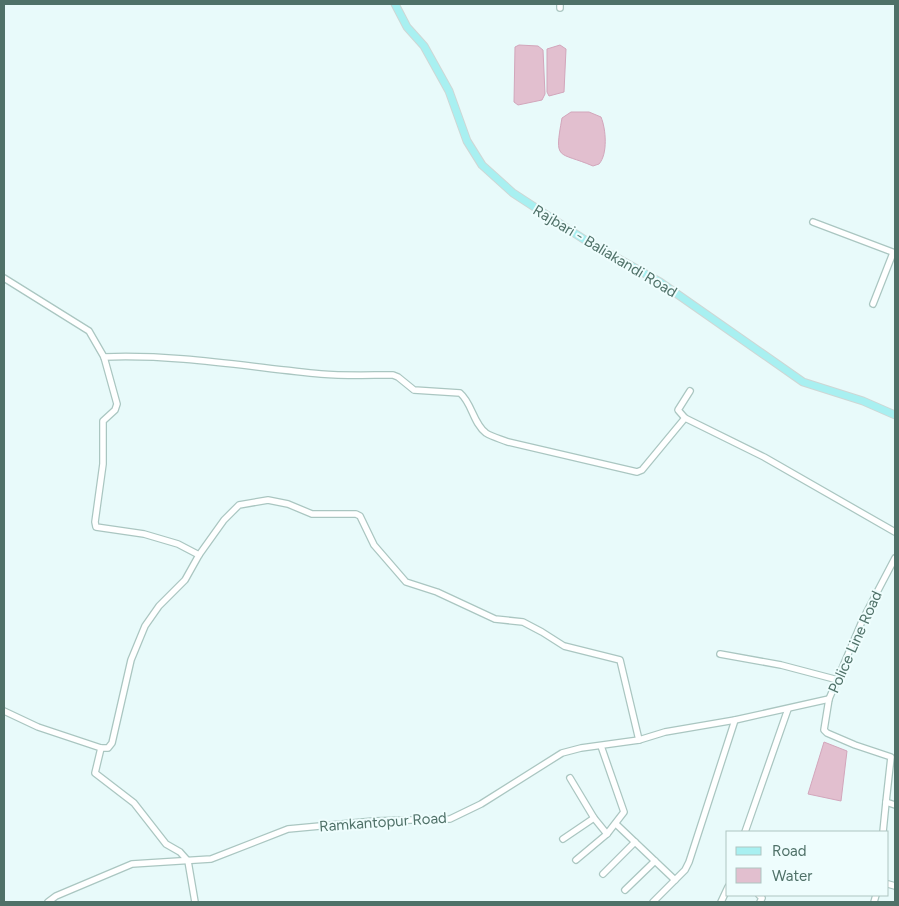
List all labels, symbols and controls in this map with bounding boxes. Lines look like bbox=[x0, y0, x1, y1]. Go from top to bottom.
street label: Rajbari - Baliakandi Road bbox=[530, 201, 680, 301]
street label: Police Line Road bbox=[824, 588, 886, 696]
street label: Ramkantopur Road bbox=[319, 809, 447, 835]
legend bbox=[726, 831, 889, 896]
text: Road bbox=[772, 842, 807, 860]
text: Water bbox=[772, 867, 812, 885]

